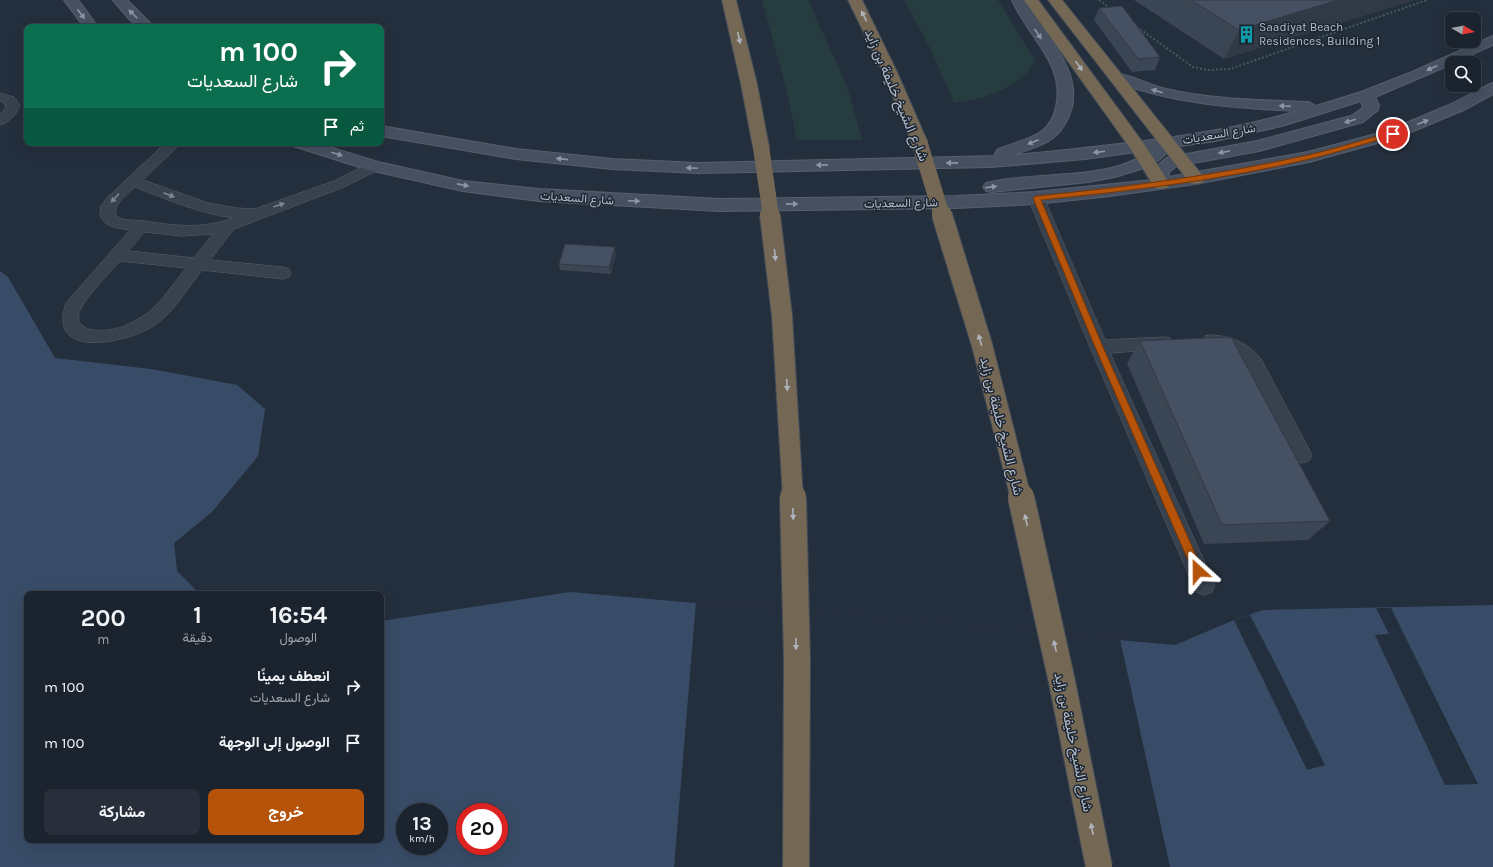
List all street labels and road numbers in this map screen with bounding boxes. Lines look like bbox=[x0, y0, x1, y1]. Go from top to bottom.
street label: شارع الشيخ خليفة بن زايد bbox=[859, 26, 932, 165]
street label: شارع السعديات bbox=[1181, 121, 1257, 149]
street label: شارع السعديات bbox=[539, 188, 614, 210]
street label: شارع السعديات bbox=[864, 195, 938, 213]
street label: شارع الشيخ خليفة بن زايد bbox=[974, 355, 1027, 498]
street label: شارع الشيخ خليفة بن زايد bbox=[1048, 671, 1097, 814]

